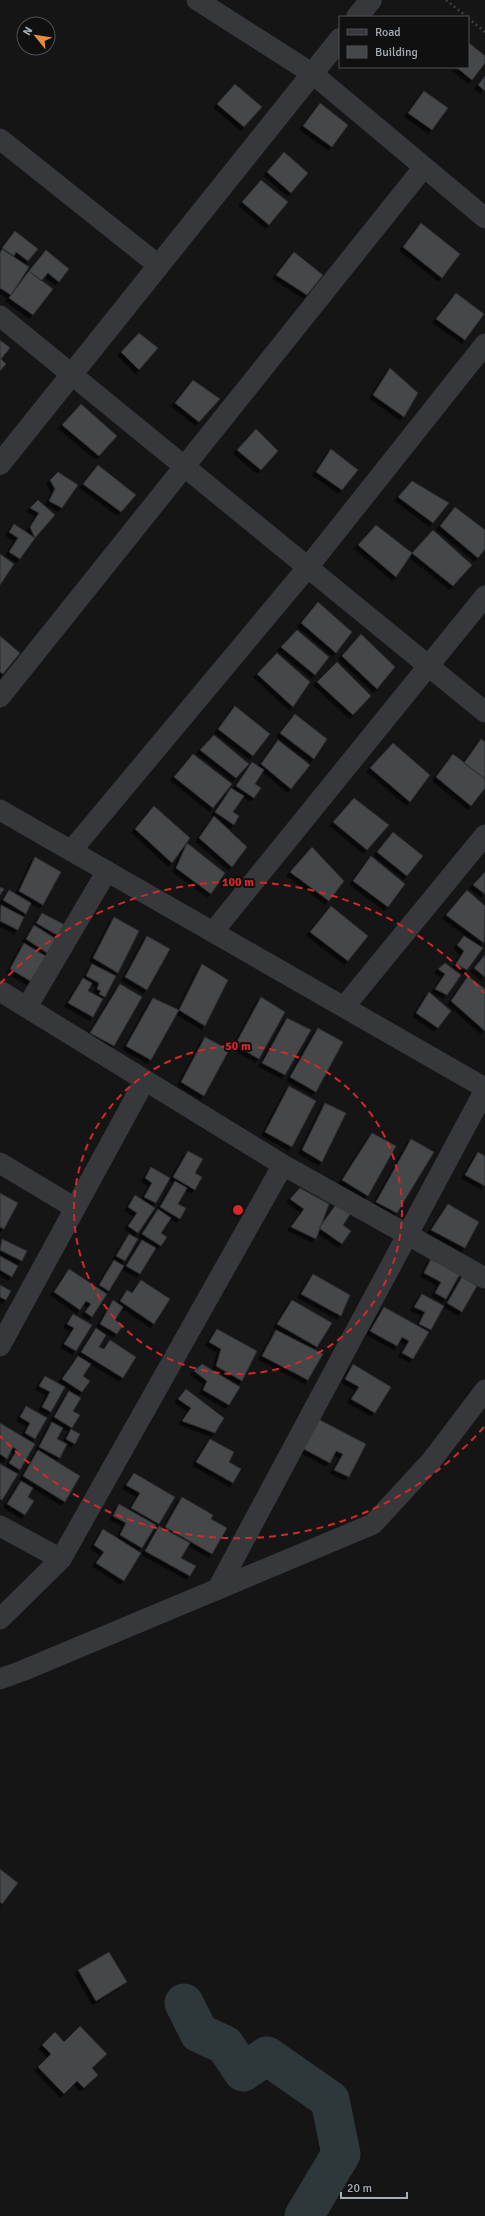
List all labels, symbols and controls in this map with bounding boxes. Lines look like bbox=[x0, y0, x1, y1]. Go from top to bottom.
north arrow bbox=[16, 16, 56, 56]
legend bbox=[339, 16, 469, 68]
text: N bbox=[20, 25, 35, 38]
text: Road bbox=[375, 25, 401, 40]
text: Building bbox=[375, 45, 418, 60]
text: 100 m bbox=[222, 875, 254, 890]
text: 50 m bbox=[225, 1039, 251, 1054]
centre of rings bbox=[231, 1203, 245, 1217]
scale bar bbox=[341, 2174, 407, 2200]
text: 20 m bbox=[347, 2181, 372, 2196]

